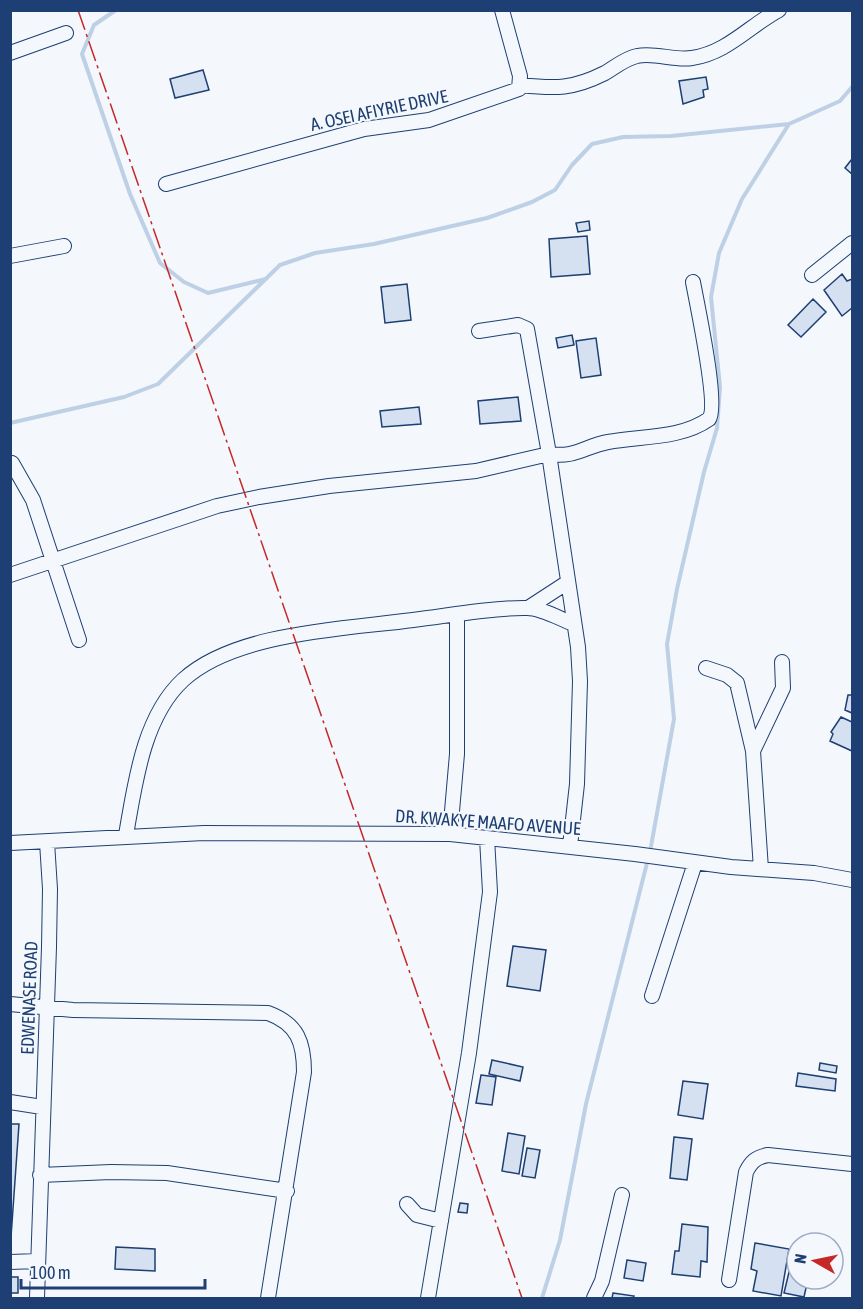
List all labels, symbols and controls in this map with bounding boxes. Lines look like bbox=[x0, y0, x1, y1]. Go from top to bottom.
street label: A. OSEI AFIYRIE DRIVE bbox=[308, 85, 450, 135]
street label: DR. KWAKYE MAAFO AVENUE bbox=[395, 805, 582, 839]
street label: EDWENASE ROAD bbox=[17, 941, 41, 1055]
north arrow bbox=[785, 1231, 845, 1291]
scale bar bbox=[21, 1252, 206, 1290]
text: N bbox=[791, 1253, 810, 1265]
text: 100 m bbox=[30, 1262, 71, 1283]

